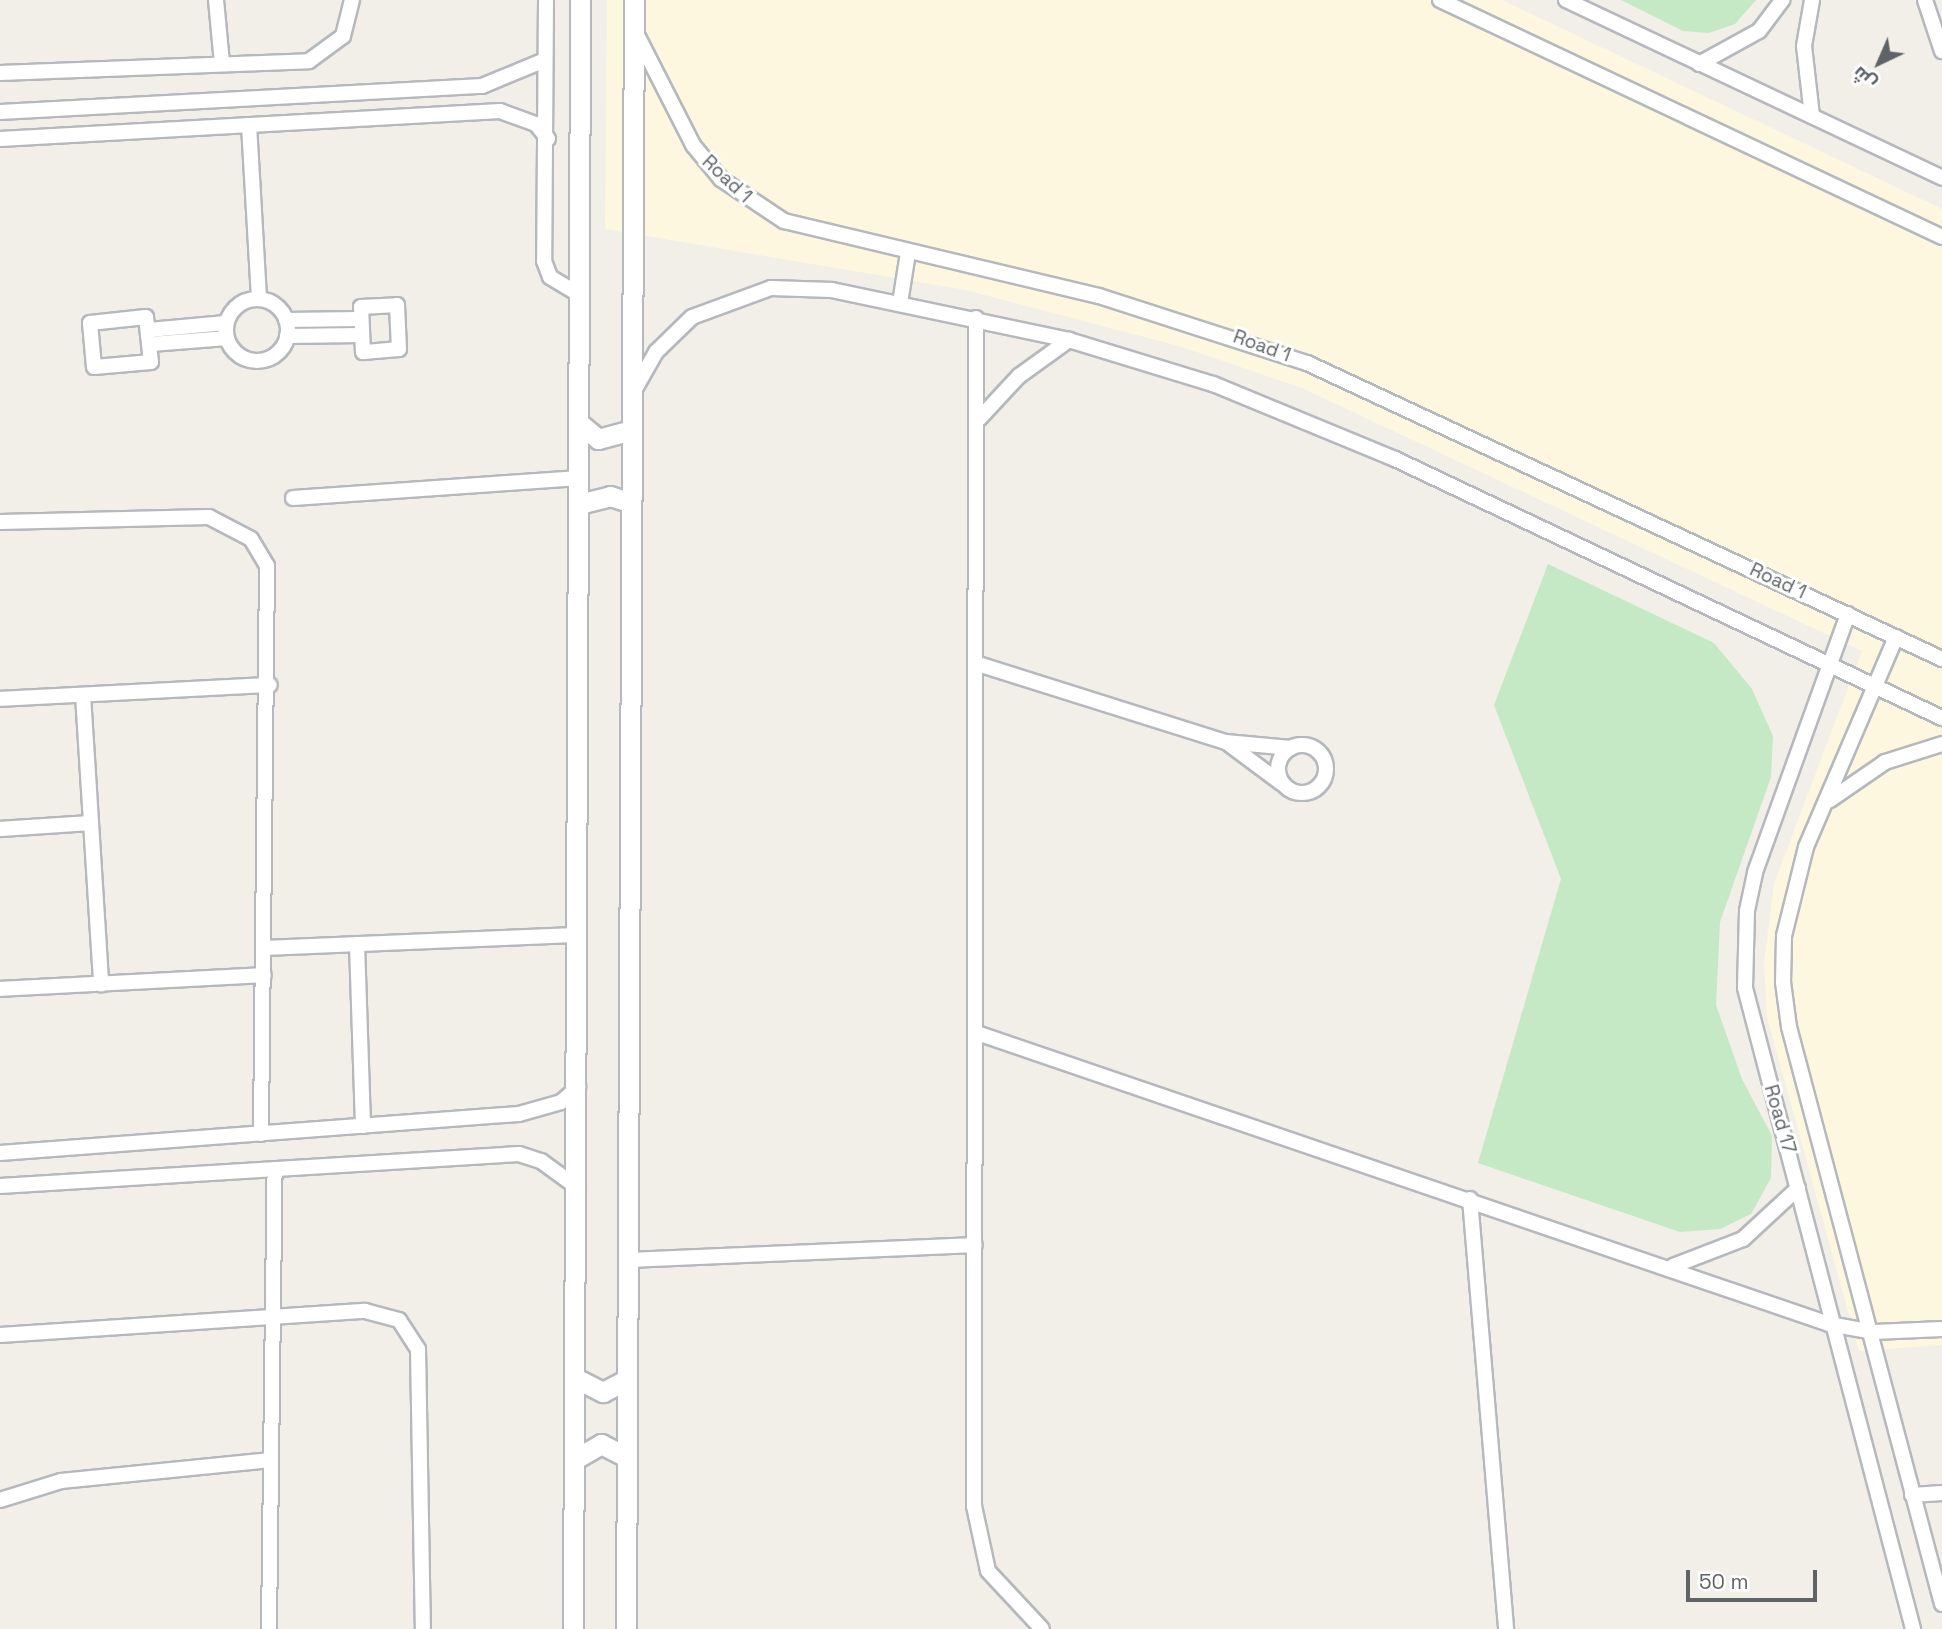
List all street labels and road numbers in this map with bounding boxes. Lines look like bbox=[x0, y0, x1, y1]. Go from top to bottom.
street label: Road 1 bbox=[697, 150, 757, 208]
street label: Road 1 bbox=[1230, 325, 1294, 367]
street label: Road 1 bbox=[1746, 558, 1810, 604]
street label: Road 17 bbox=[1759, 1082, 1801, 1156]

